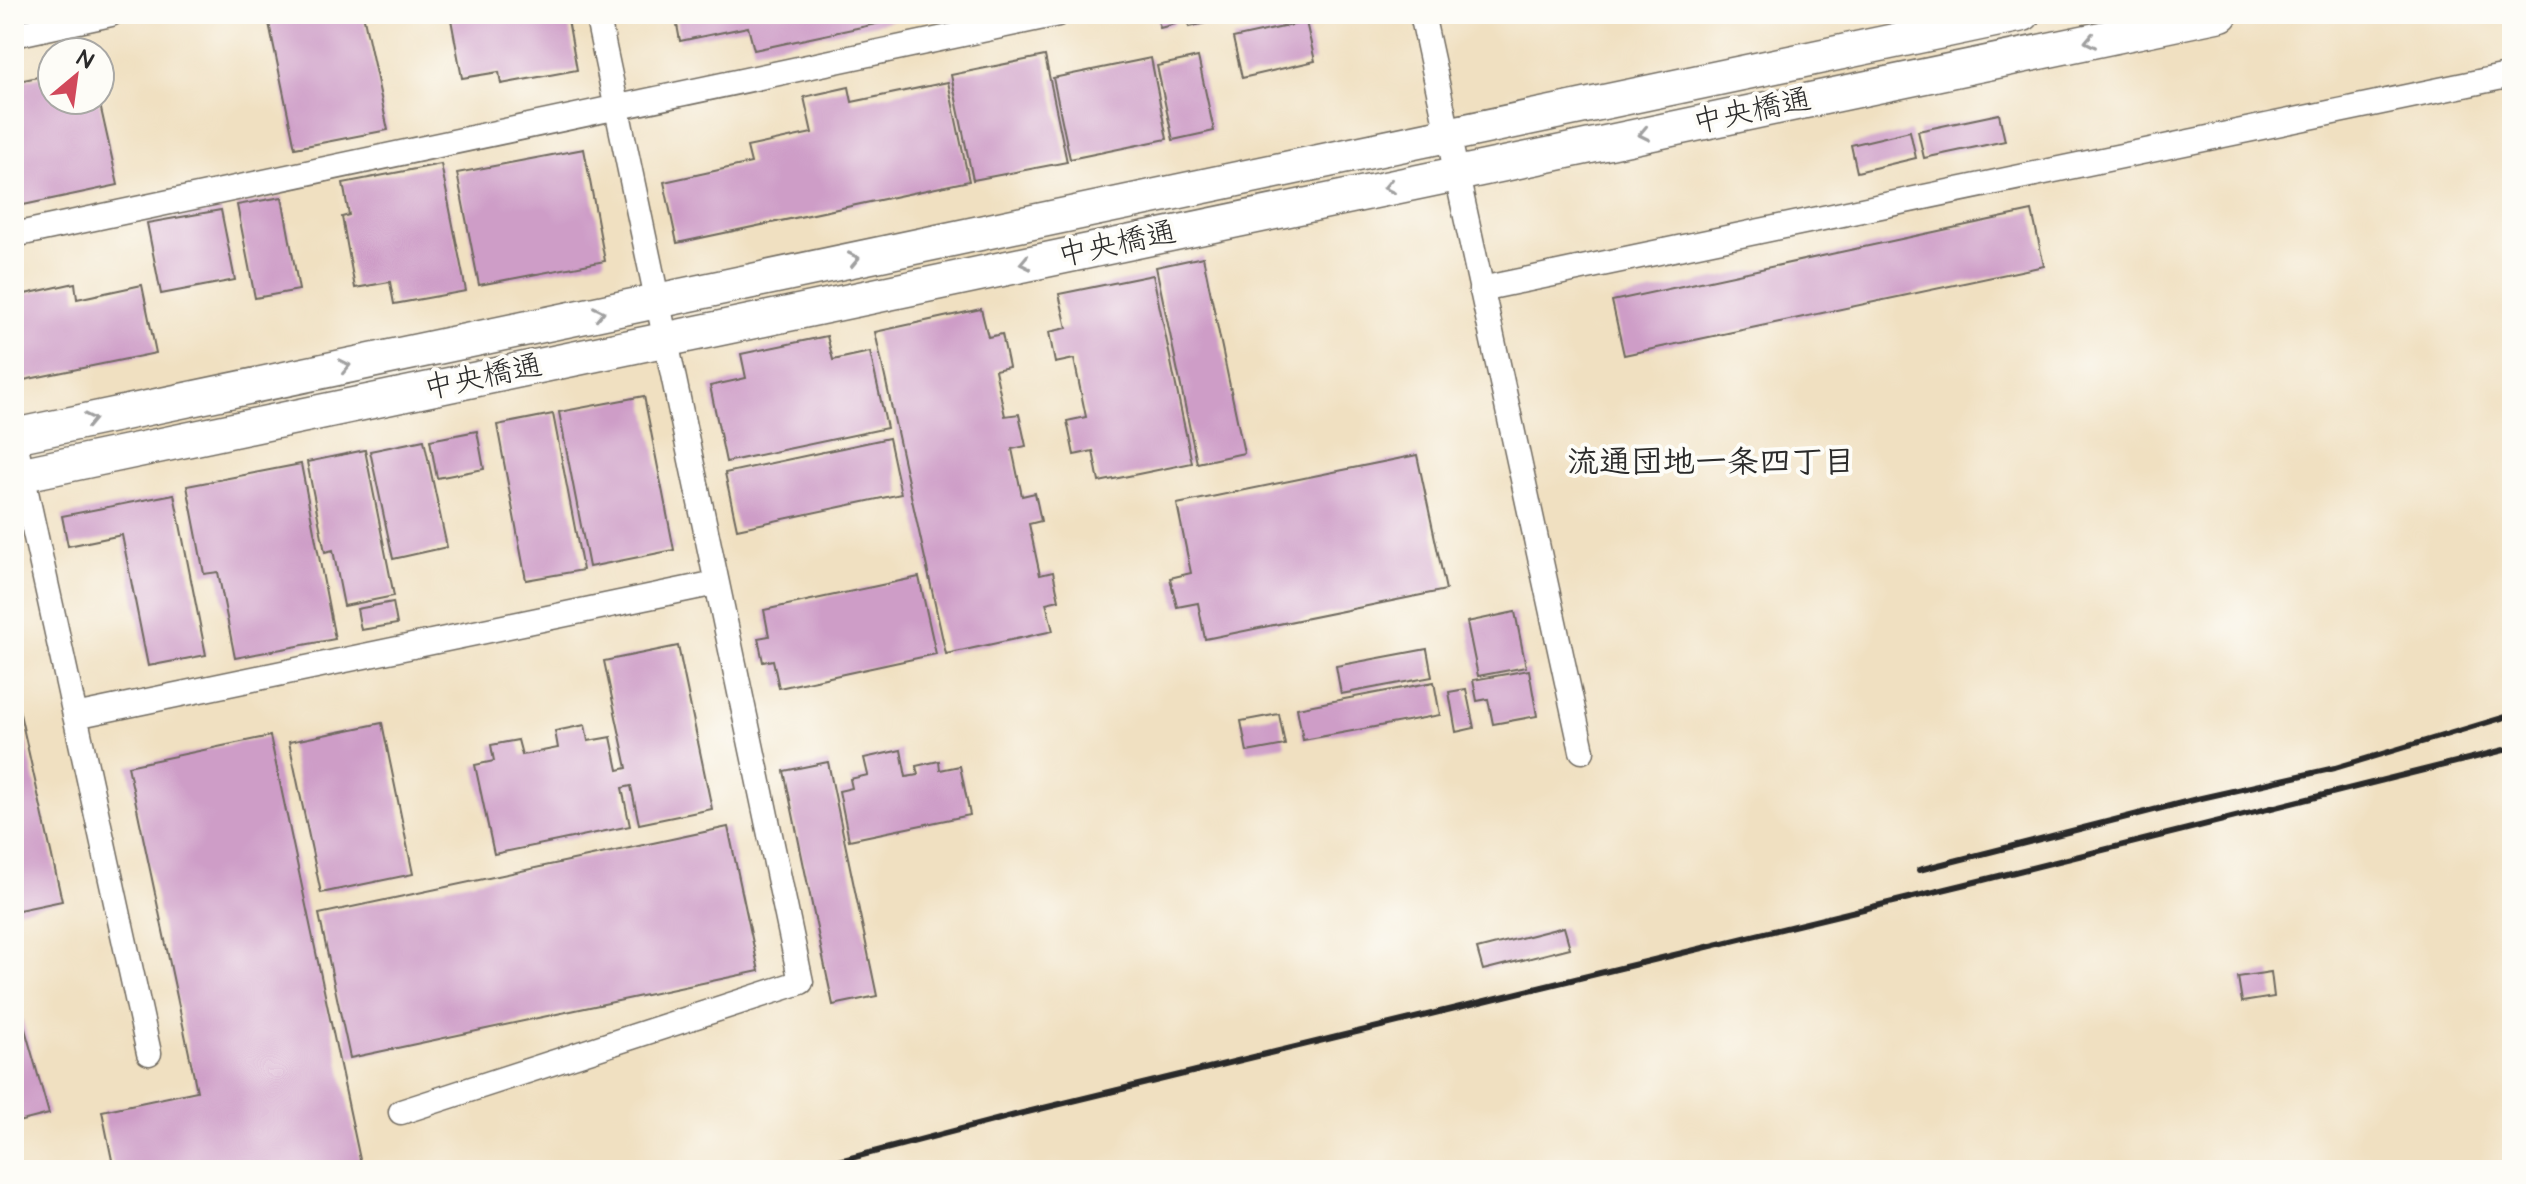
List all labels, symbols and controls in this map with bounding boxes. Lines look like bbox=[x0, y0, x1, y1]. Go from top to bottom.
one-way arrow bbox=[2084, 32, 2097, 49]
north arrow bbox=[36, 36, 116, 116]
text: N bbox=[71, 43, 99, 77]
street label: 中央橋通 bbox=[1689, 78, 1815, 144]
one-way arrow bbox=[1637, 124, 1650, 141]
one-way arrow bbox=[1382, 177, 1396, 194]
street label: 中央橋通 bbox=[1054, 211, 1180, 277]
one-way arrow bbox=[846, 251, 860, 268]
one-way arrow bbox=[1019, 254, 1032, 271]
one-way arrow bbox=[592, 305, 606, 322]
street label: 中央橋通 bbox=[420, 344, 546, 410]
one-way arrow bbox=[337, 358, 351, 375]
one-way arrow bbox=[83, 412, 97, 429]
district label: 流通団地一条四丁目 bbox=[1567, 440, 1855, 485]

